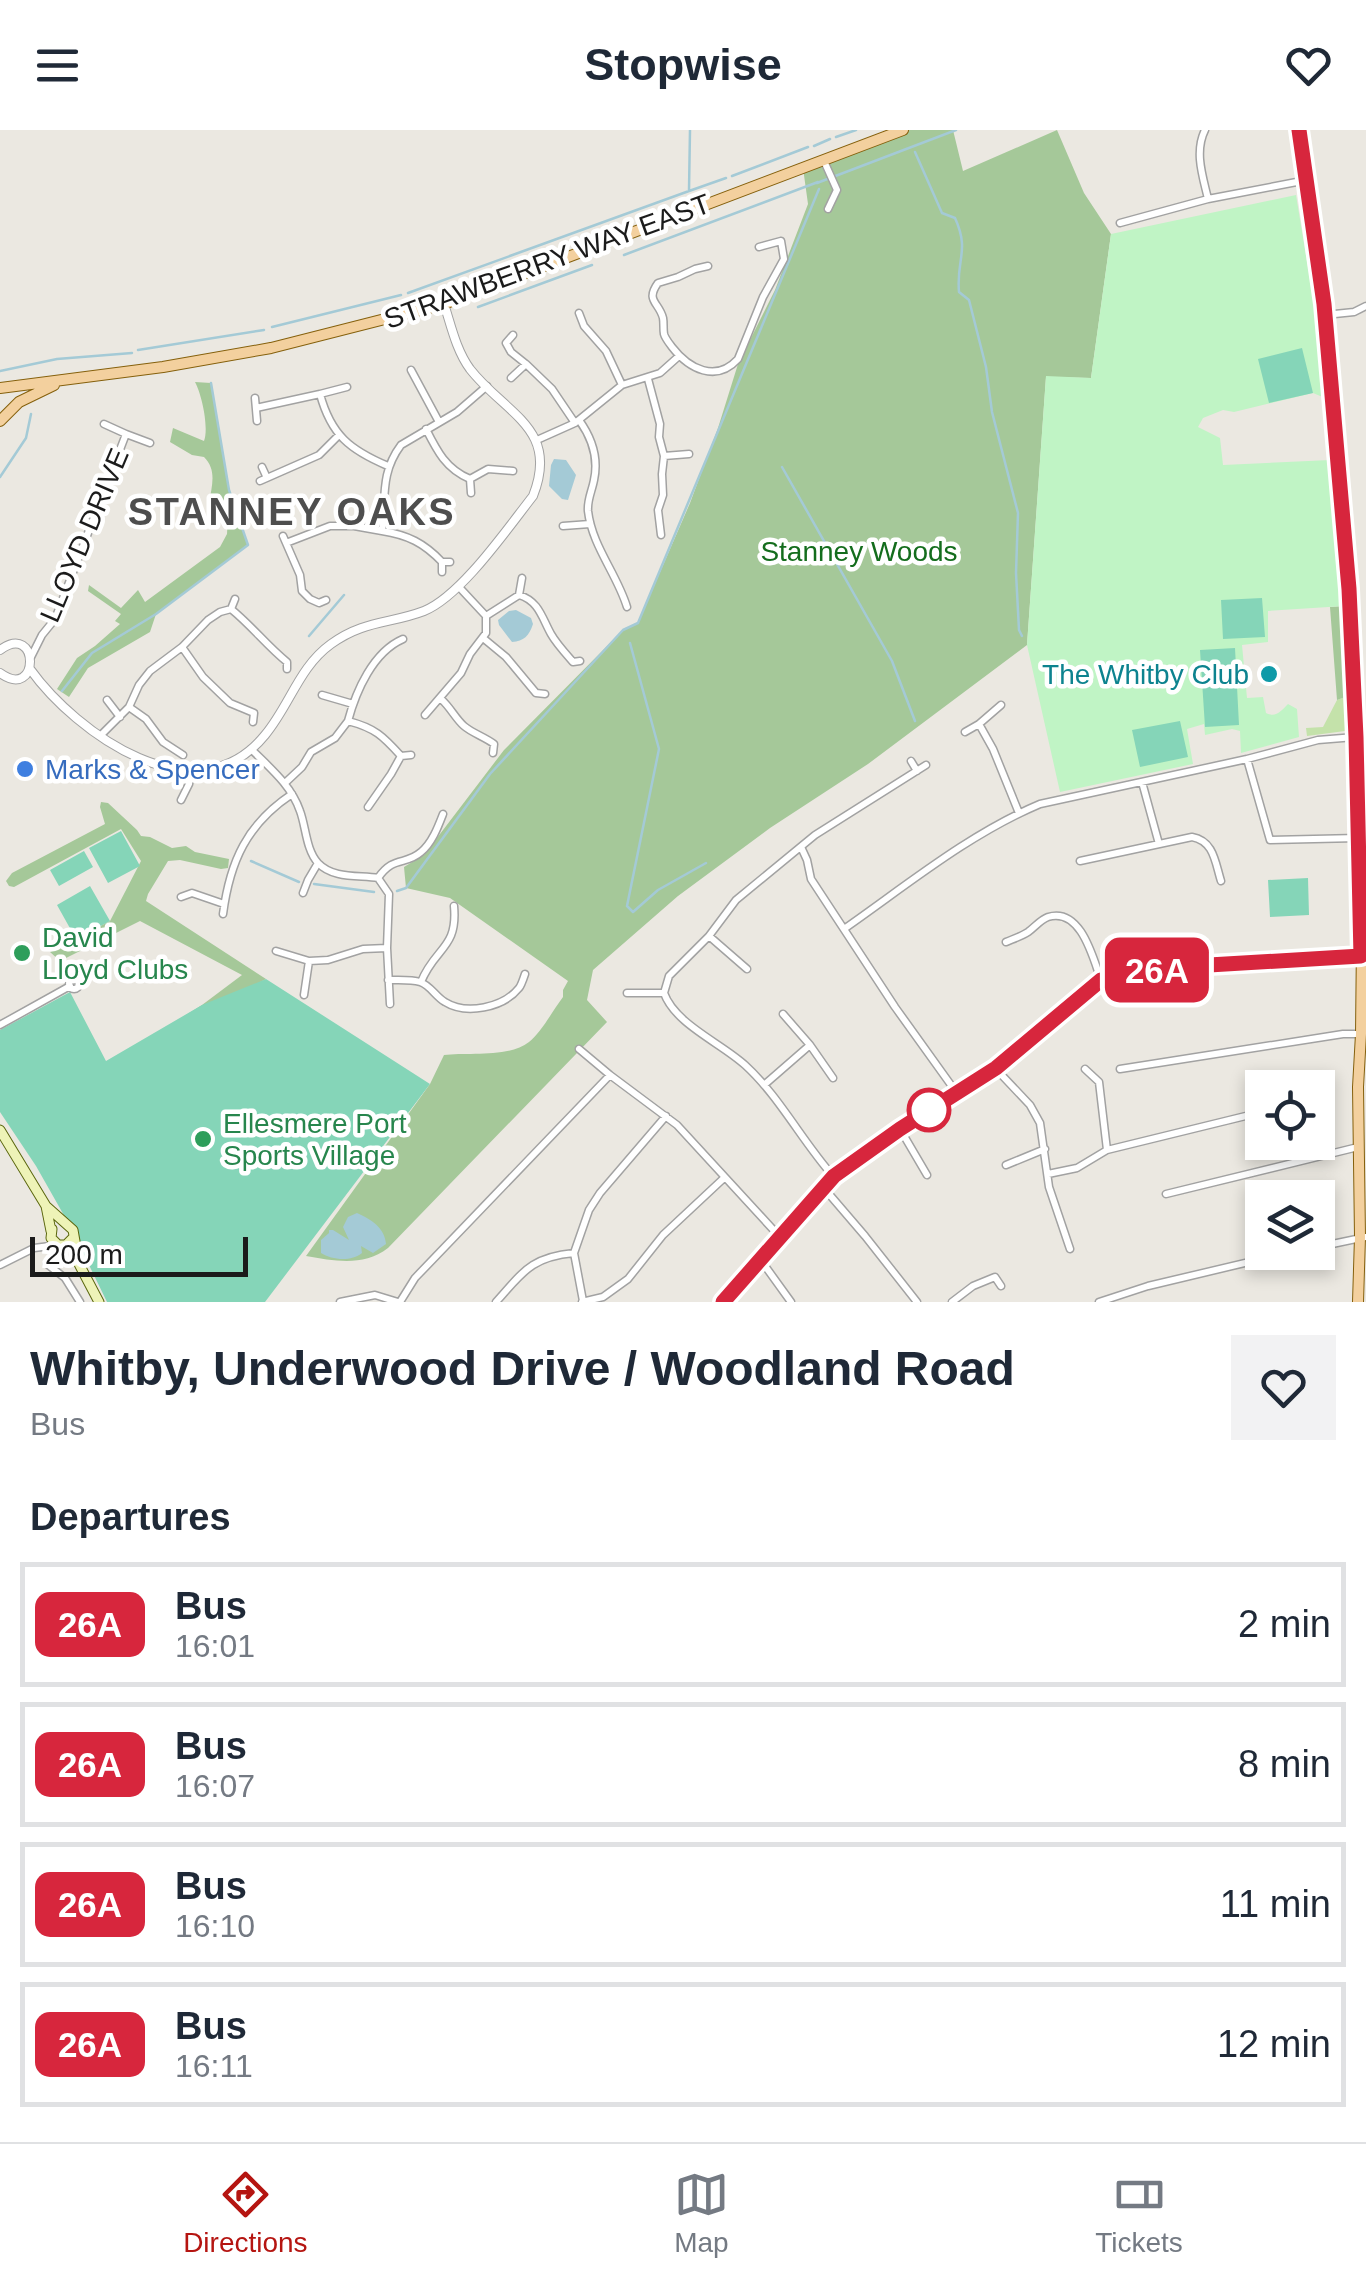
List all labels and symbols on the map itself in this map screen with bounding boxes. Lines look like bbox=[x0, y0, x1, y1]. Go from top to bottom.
street label: STRAWBERRY WAY EAST bbox=[380, 188, 714, 335]
street label: LLOYD DRIVE bbox=[34, 444, 135, 626]
district label: STANNEY OAKS bbox=[128, 491, 456, 533]
park label: Stanney Woods bbox=[760, 536, 958, 567]
place label: The Whitby Club bbox=[1042, 659, 1249, 690]
marker: The Whitby Club bbox=[1258, 663, 1280, 685]
place label: Marks & Spencer bbox=[45, 754, 260, 785]
marker: Marks & Spencer bbox=[14, 758, 36, 780]
place label: David Lloyd Clubs bbox=[42, 922, 188, 985]
line badge: 26A bbox=[1100, 938, 1214, 1002]
marker: David Lloyd Clubs bbox=[11, 942, 33, 964]
unlabelled marker bbox=[908, 1089, 950, 1131]
place label: Ellesmere Port Sports Village bbox=[223, 1108, 407, 1171]
marker: Ellesmere Port Sports Village bbox=[192, 1128, 214, 1150]
scale bar bbox=[30, 1232, 248, 1276]

